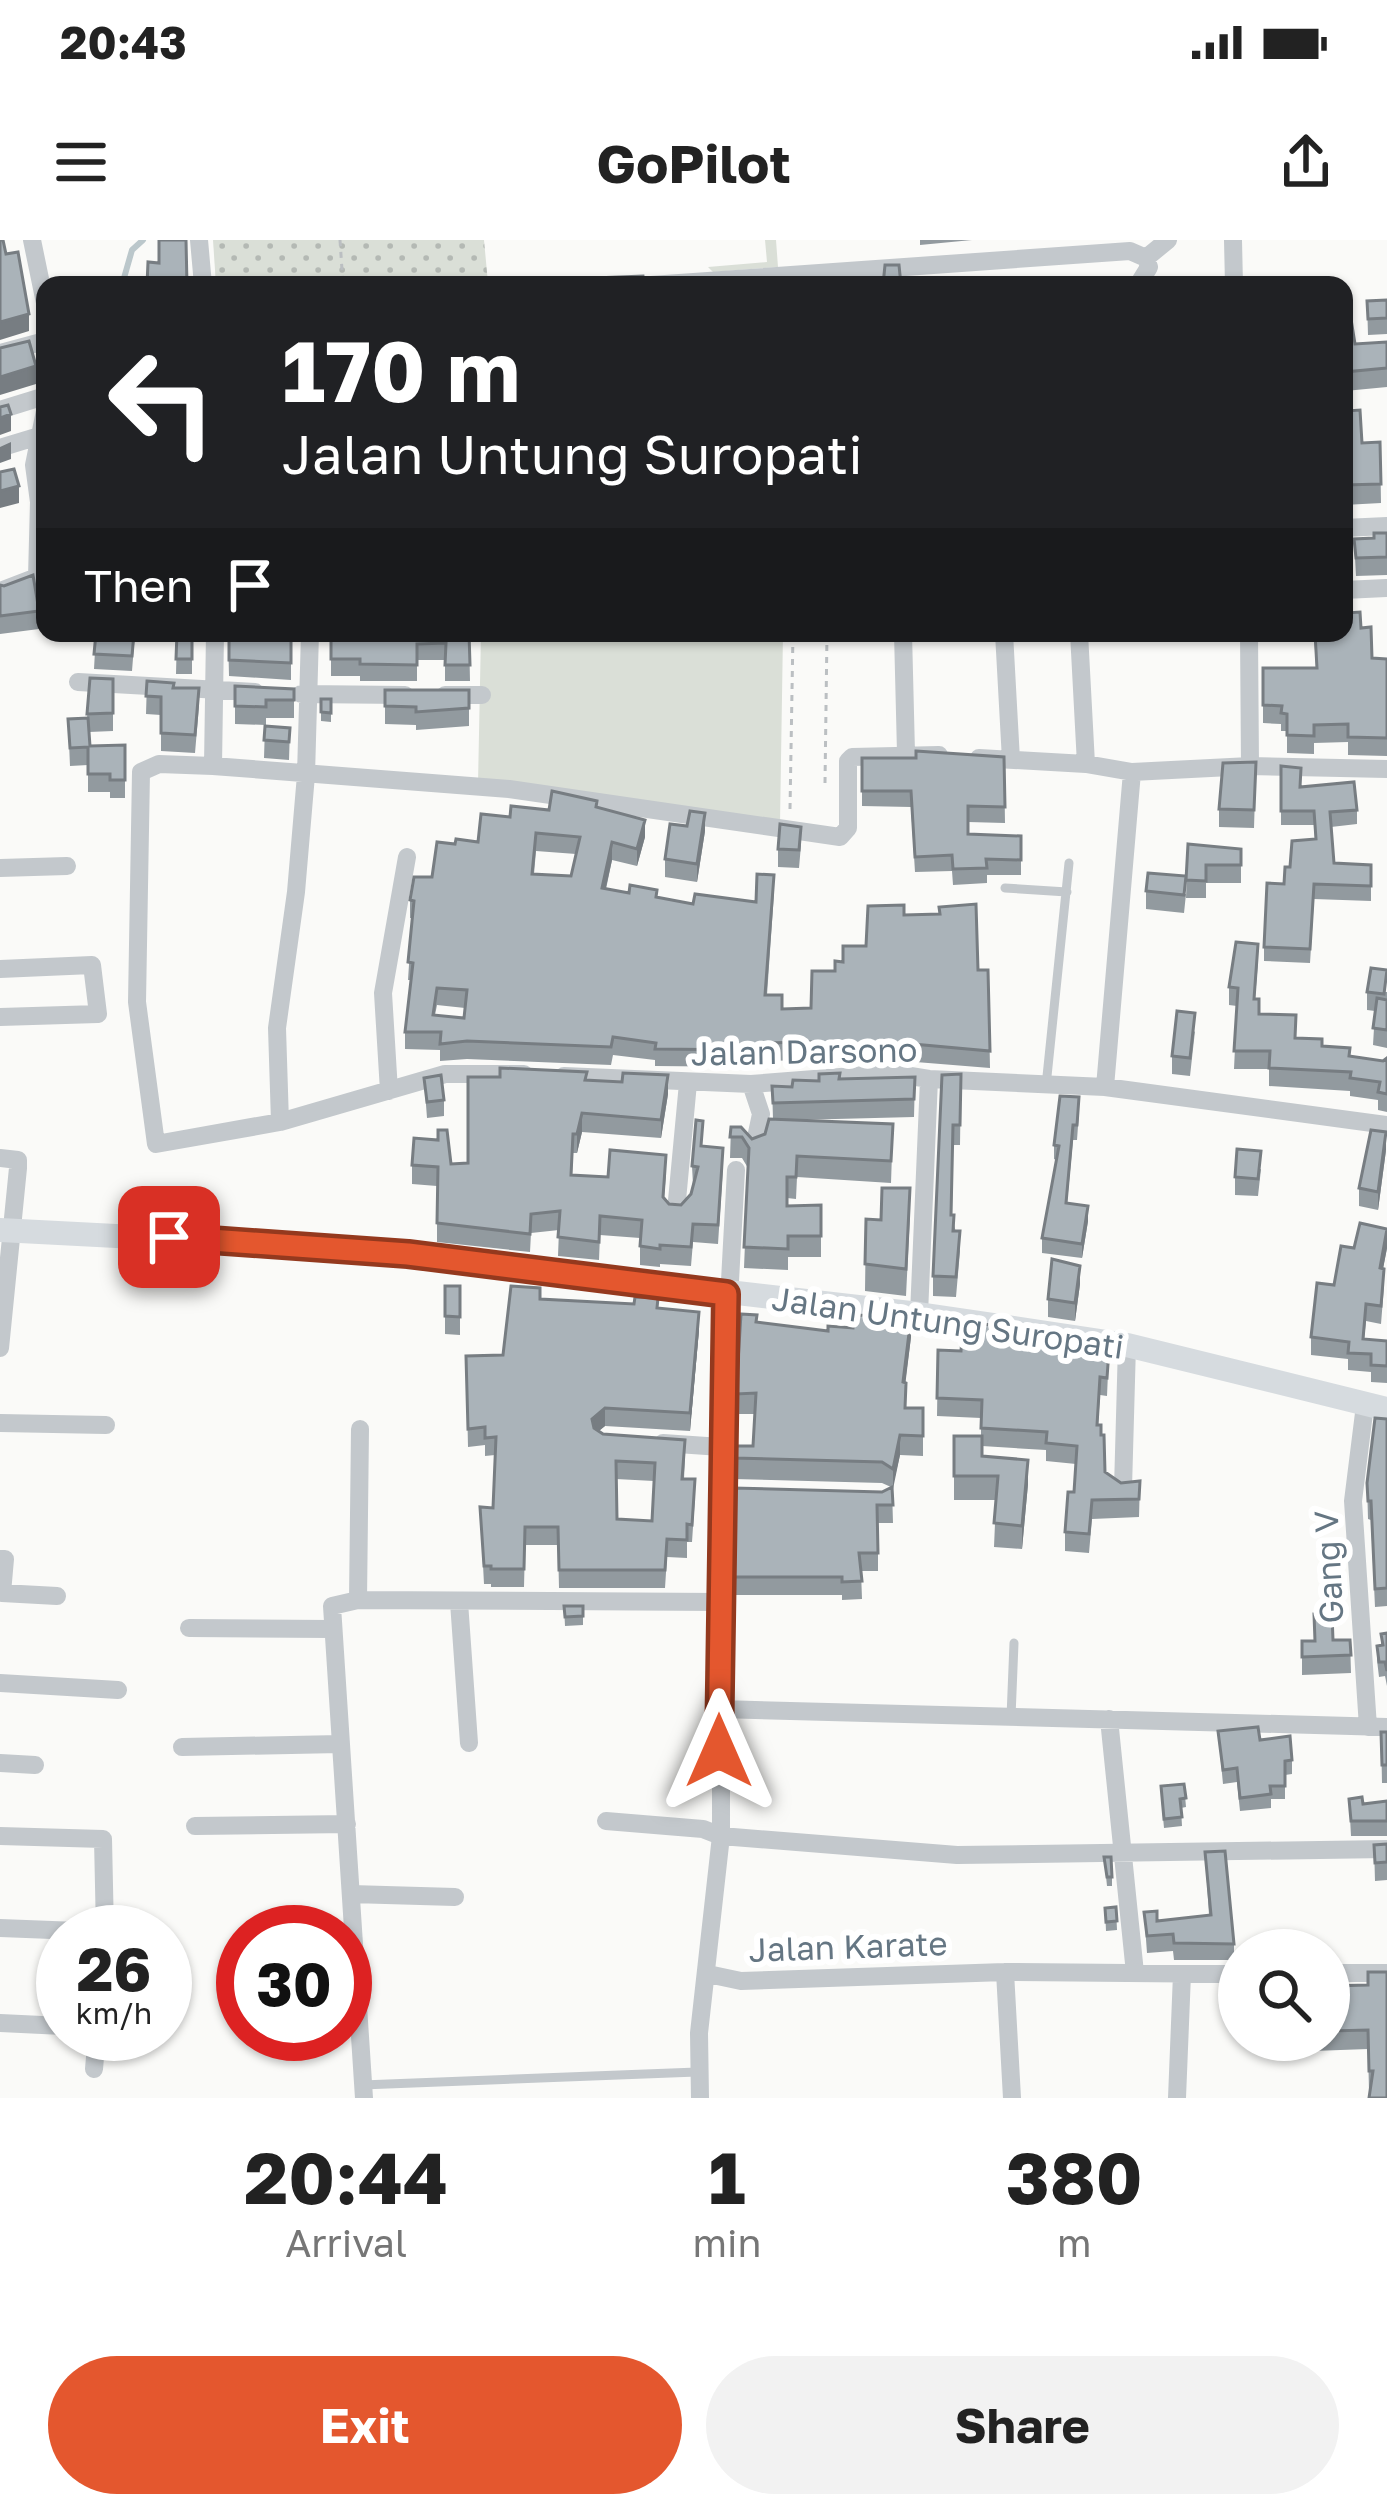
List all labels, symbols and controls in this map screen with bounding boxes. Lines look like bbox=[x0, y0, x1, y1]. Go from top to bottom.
text: 20:43 bbox=[60, 15, 187, 69]
icon: menu bbox=[48, 129, 114, 195]
icon: share bbox=[1273, 129, 1339, 195]
text: GoPilot bbox=[596, 130, 791, 195]
text: 170 m bbox=[282, 320, 520, 420]
icon: left bbox=[84, 324, 240, 480]
text: Jalan Untung Suropati bbox=[282, 421, 863, 486]
icon: arrive bbox=[217, 552, 283, 618]
text: Then bbox=[84, 558, 193, 612]
street label: Jalan Darsono bbox=[690, 1030, 918, 1072]
pin bbox=[118, 1186, 220, 1288]
icon: arrive bbox=[136, 1204, 202, 1270]
street label: Jalan Untung Suropati bbox=[770, 1278, 1126, 1366]
street label: Gang V bbox=[1306, 1510, 1350, 1624]
position arrow bbox=[656, 1688, 782, 1814]
speed limit sign: 30 bbox=[216, 1905, 372, 2061]
street label: Jalan Karate bbox=[748, 1923, 948, 1969]
map controls bbox=[1218, 1929, 1350, 2061]
button: search bbox=[1218, 1929, 1350, 2061]
text: 26 bbox=[77, 1932, 151, 2004]
text: km/h bbox=[76, 1995, 152, 2031]
text: 20:44 bbox=[244, 2133, 448, 2220]
text: 1 bbox=[708, 2133, 746, 2220]
text: 380 bbox=[1006, 2133, 1143, 2220]
text: Arrival bbox=[285, 2219, 407, 2266]
text: min bbox=[692, 2219, 761, 2266]
text: m bbox=[1057, 2219, 1091, 2266]
button: Exit bbox=[48, 2356, 682, 2494]
button: Share bbox=[706, 2356, 1339, 2494]

